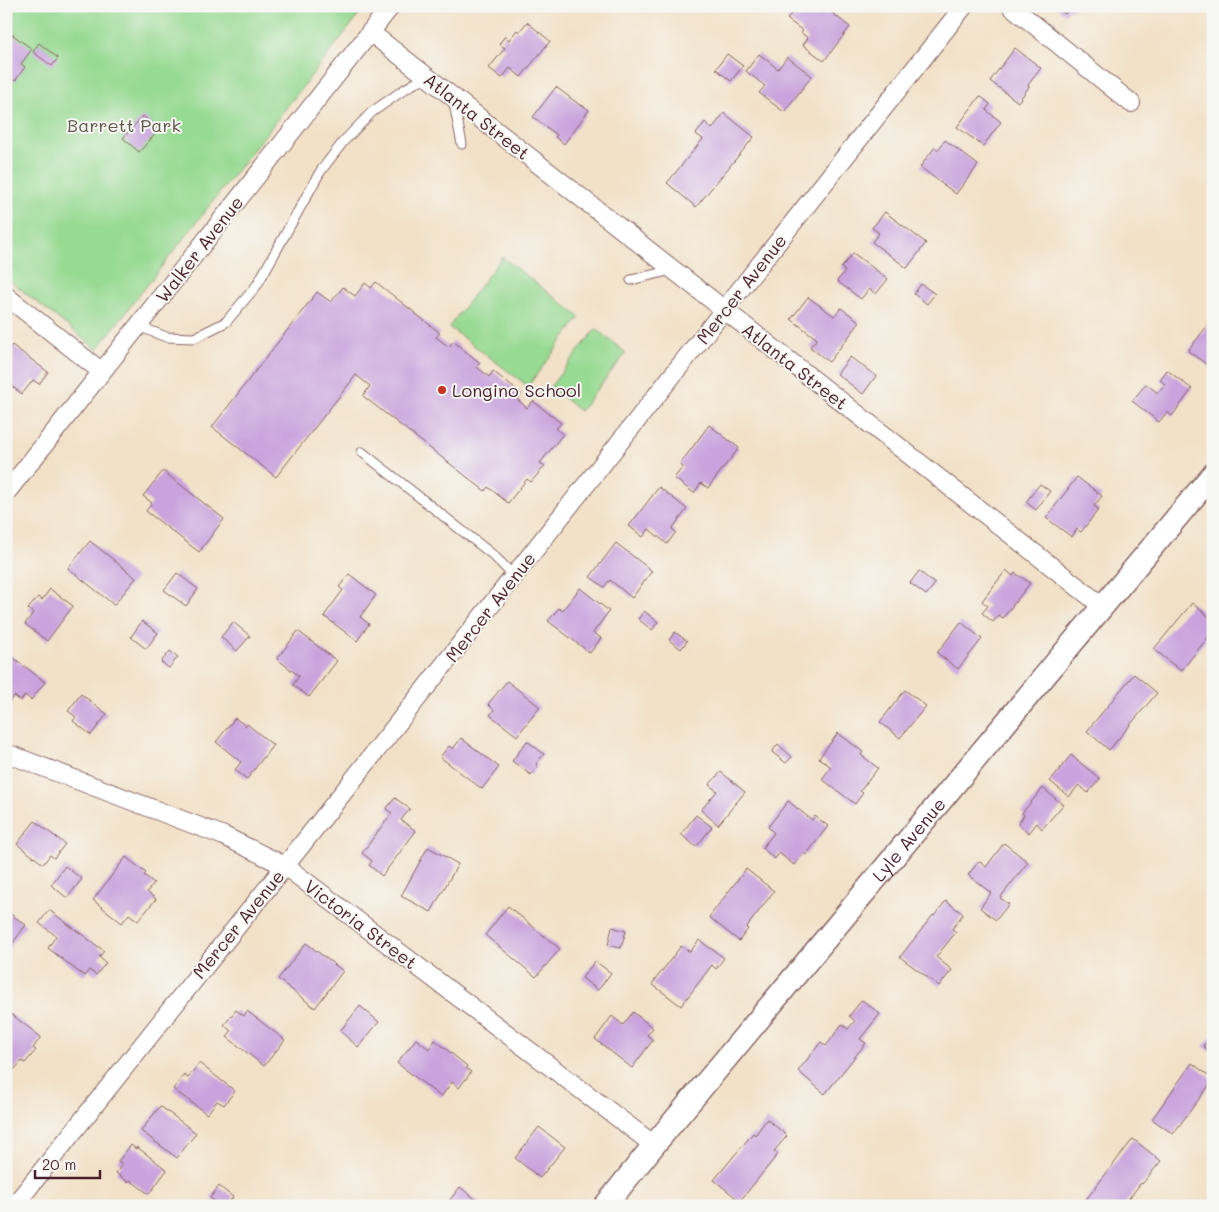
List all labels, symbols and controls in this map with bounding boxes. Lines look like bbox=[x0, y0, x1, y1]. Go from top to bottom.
street label: Atlanta Street bbox=[419, 67, 535, 165]
park label: Barrett Park bbox=[67, 113, 181, 137]
street label: Walker Avenue bbox=[150, 191, 248, 307]
street label: Mercer Avenue bbox=[691, 229, 791, 349]
street label: Atlanta Street bbox=[737, 317, 853, 415]
place label: Longino School bbox=[452, 378, 581, 402]
marker: Longino School bbox=[436, 384, 448, 396]
street label: Mercer Avenue bbox=[440, 547, 540, 667]
street label: Lyle Avenue bbox=[867, 792, 951, 887]
street label: Mercer Avenue bbox=[187, 865, 289, 983]
street label: Victoria Street bbox=[300, 874, 422, 974]
scale bar bbox=[35, 1147, 100, 1179]
text: 20 m bbox=[42, 1154, 76, 1174]

